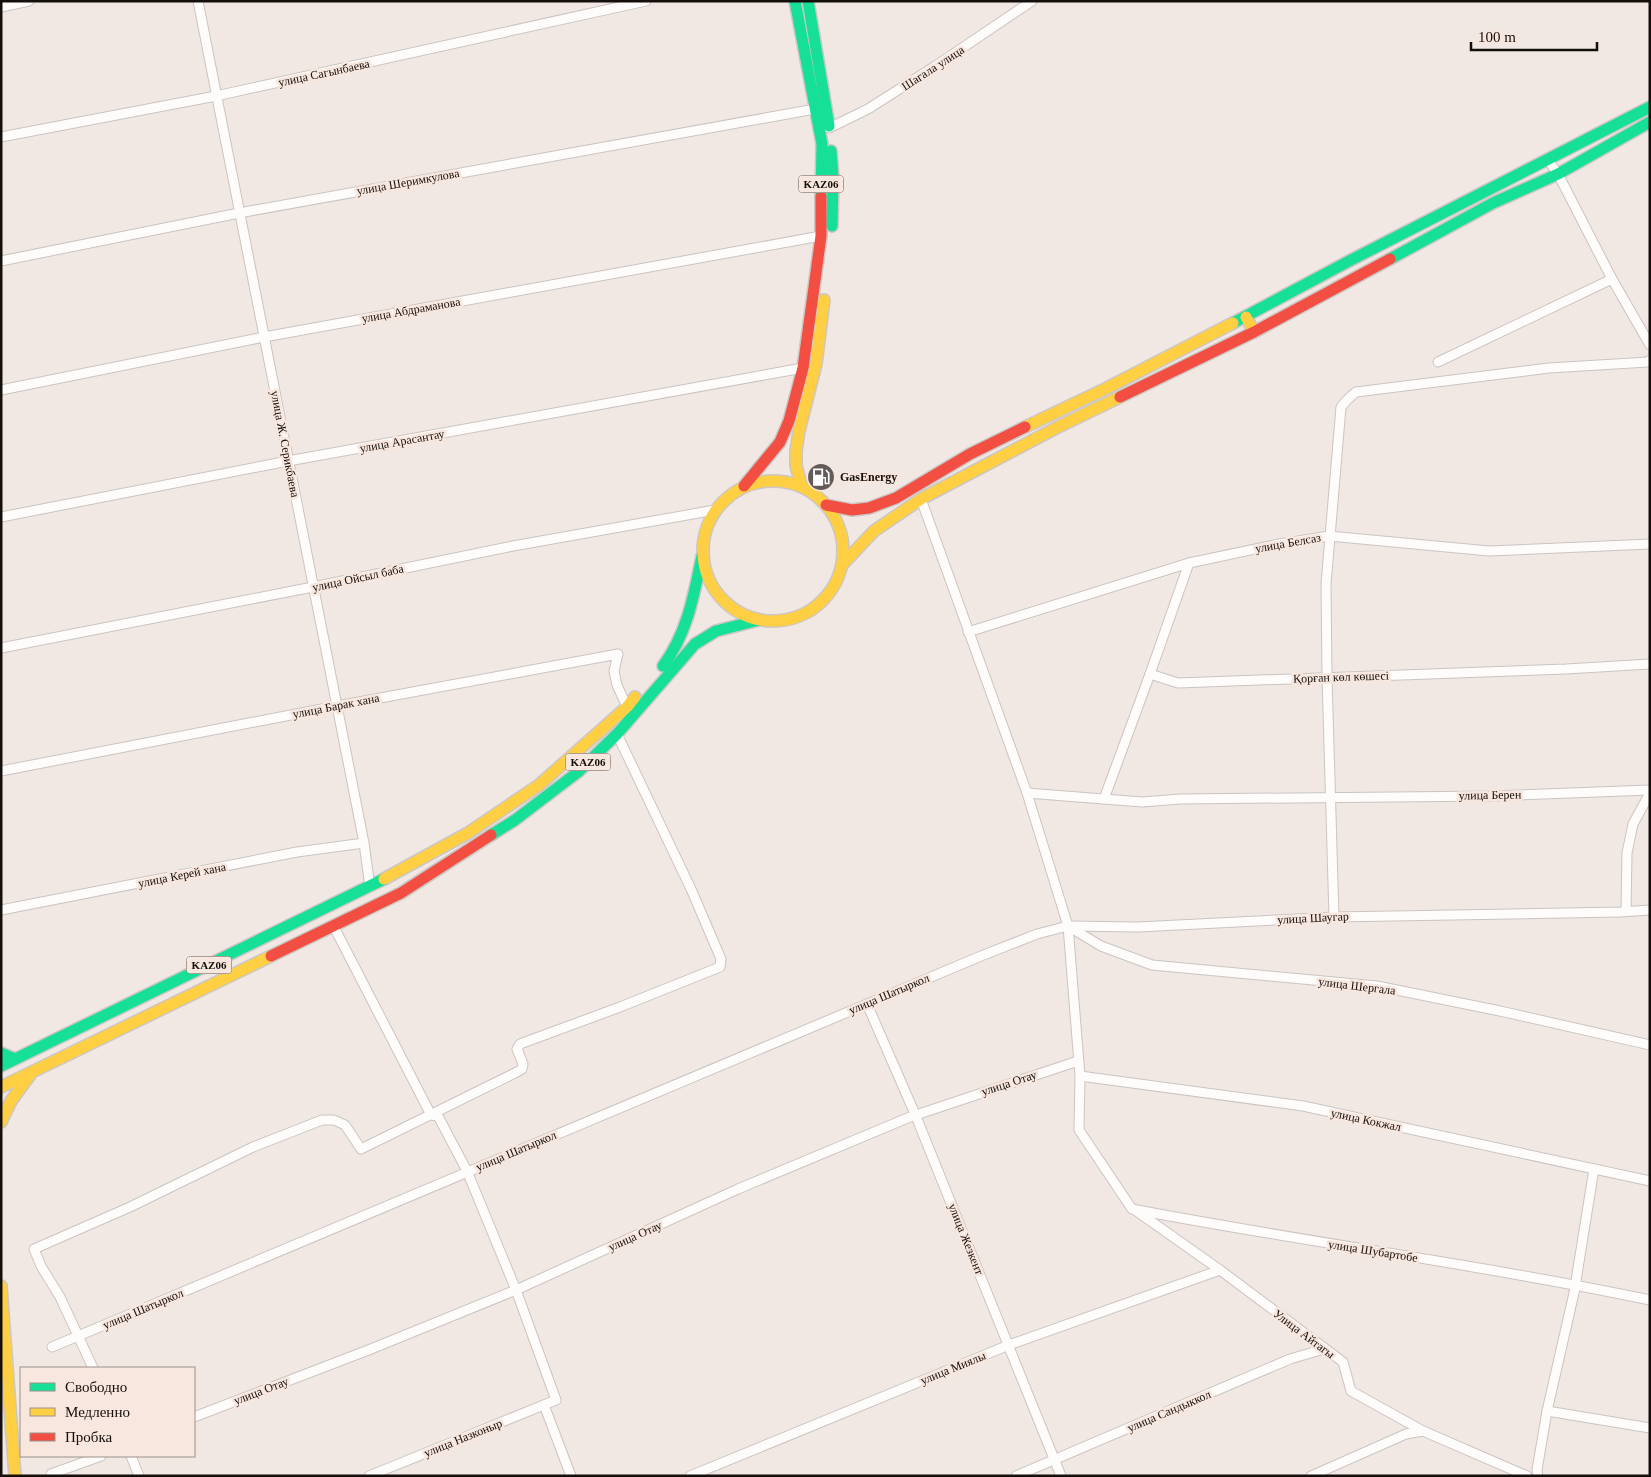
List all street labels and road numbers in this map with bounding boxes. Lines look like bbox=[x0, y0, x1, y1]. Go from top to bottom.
street label: Шагала улица bbox=[899, 42, 967, 93]
street label: улица Сагынбаева bbox=[277, 56, 372, 90]
street label: улица Шеримкулова bbox=[356, 166, 461, 198]
road number: KАZ06 bbox=[798, 175, 844, 192]
street label: улица Абдраманова bbox=[361, 294, 462, 326]
street label: улица Ж. Серикбаева bbox=[268, 389, 302, 499]
street label: улица Арасантау bbox=[358, 427, 446, 455]
street label: улица Белсаз bbox=[1254, 530, 1322, 556]
street label: улица Ойсыл баба bbox=[311, 561, 406, 595]
street label: Қорған көл көшесі bbox=[1293, 668, 1390, 686]
street label: улица Барак хана bbox=[292, 691, 381, 721]
road number: KАZ06 bbox=[566, 754, 610, 770]
street label: улица Берен bbox=[1459, 787, 1522, 803]
street label: улица Керей хана bbox=[137, 859, 228, 890]
street label: улица Шаугар bbox=[1277, 909, 1349, 927]
road number: KАZ06 bbox=[186, 956, 232, 974]
street label: улица Шатыркол bbox=[847, 971, 931, 1017]
street label: улица Шергала bbox=[1318, 974, 1397, 998]
street label: улица Отау bbox=[980, 1067, 1038, 1099]
street label: улица Кокжал bbox=[1330, 1106, 1402, 1134]
street label: улица Шатыркол bbox=[474, 1128, 558, 1174]
street label: улица Жезкент bbox=[945, 1201, 987, 1277]
street label: улица Отау bbox=[606, 1218, 664, 1254]
street label: улица Шубартобе bbox=[1327, 1237, 1419, 1265]
street label: улица Шатыркол bbox=[101, 1286, 185, 1332]
street label: Улица Айтагы bbox=[1271, 1306, 1337, 1362]
street label: улица Миялы bbox=[918, 1349, 988, 1387]
street label: улица Отау bbox=[232, 1374, 290, 1408]
street label: улица Сандыккол bbox=[1125, 1387, 1213, 1435]
street label: улица Назконыр bbox=[422, 1416, 504, 1460]

